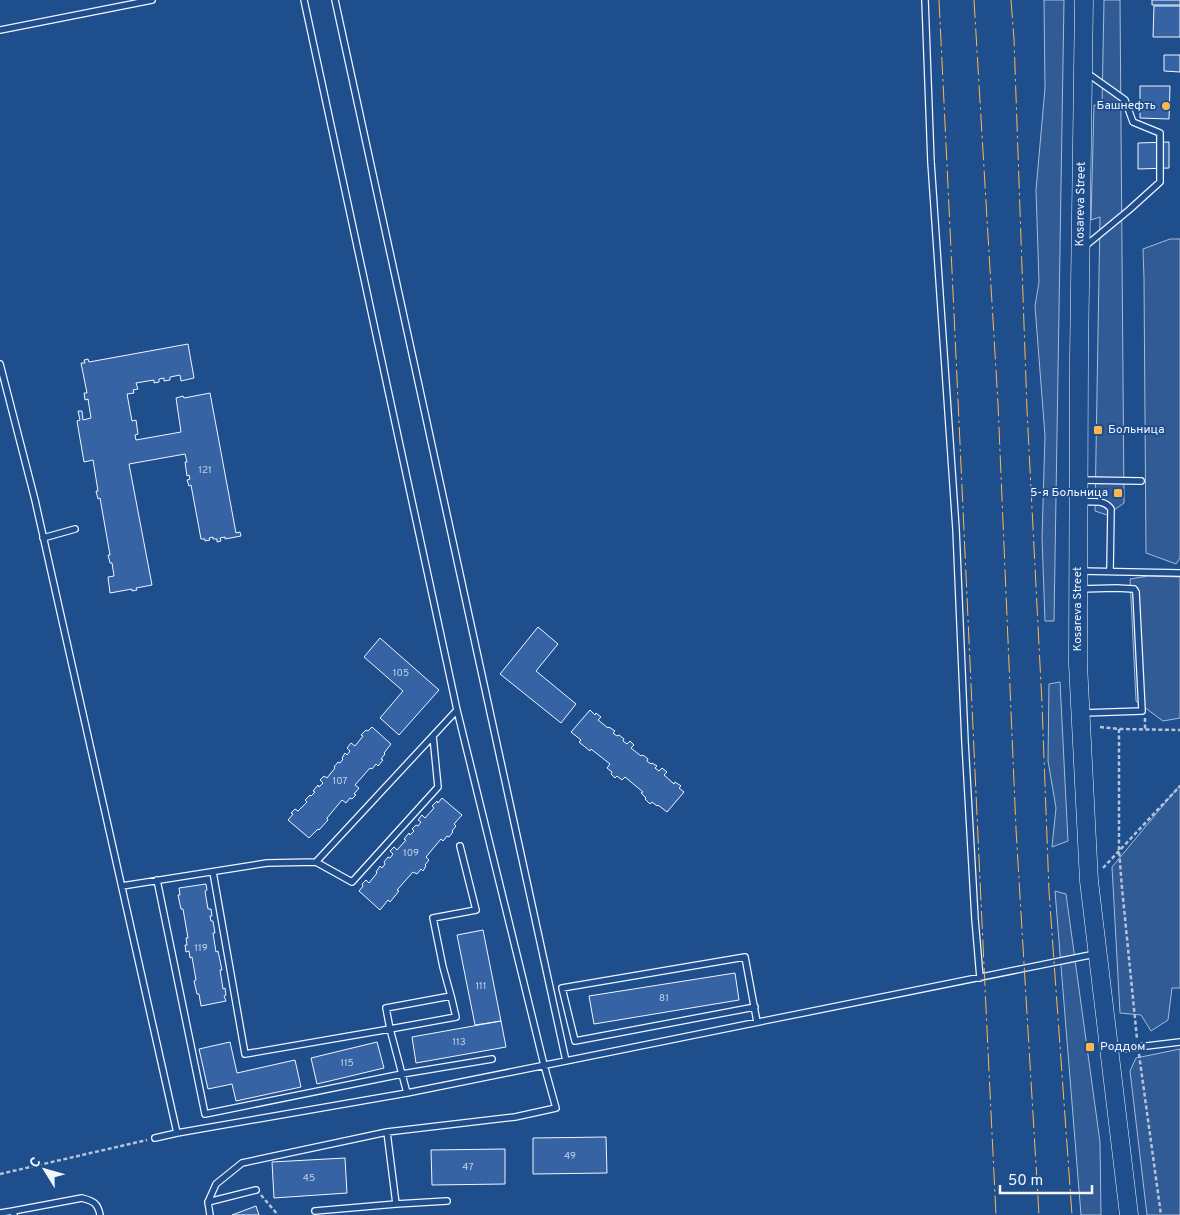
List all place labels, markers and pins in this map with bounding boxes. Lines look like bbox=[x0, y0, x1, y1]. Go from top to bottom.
place label: Башнефть bbox=[1096, 98, 1156, 114]
marker: Башнефть bbox=[1160, 100, 1172, 112]
place label: Больница bbox=[1108, 422, 1165, 438]
marker: Больница bbox=[1092, 424, 1104, 436]
place label: 5-я Больница bbox=[1030, 485, 1108, 501]
marker: 5-я Больница bbox=[1112, 487, 1124, 499]
place label: Роддом bbox=[1100, 1039, 1145, 1055]
marker: Роддом bbox=[1084, 1041, 1096, 1053]

